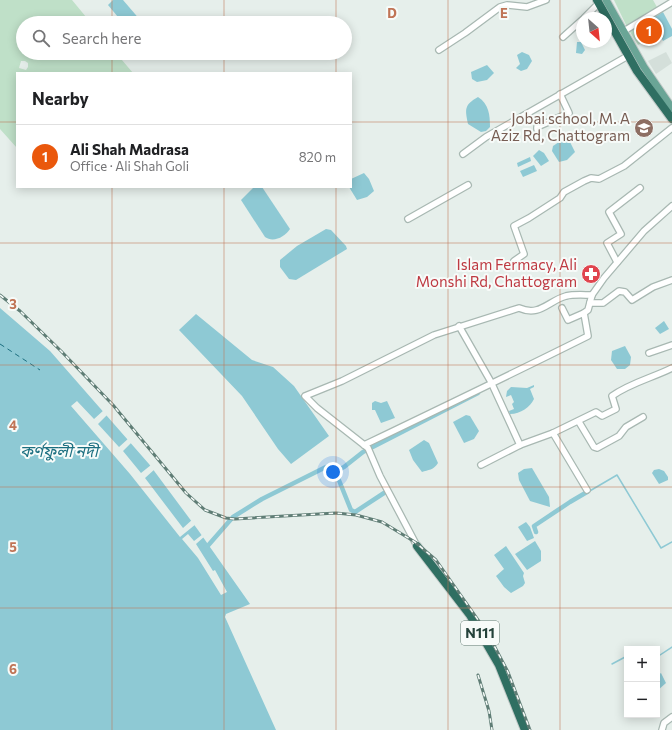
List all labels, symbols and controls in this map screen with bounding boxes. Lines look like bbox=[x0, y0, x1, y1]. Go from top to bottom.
text: D bbox=[387, 5, 397, 21]
text: E bbox=[500, 5, 508, 21]
north arrow bbox=[576, 12, 612, 48]
search box bbox=[16, 16, 352, 60]
pin: 1 bbox=[636, 16, 662, 46]
icon: search bbox=[30, 27, 52, 49]
text: Search here bbox=[62, 29, 141, 47]
text: Nearby bbox=[32, 88, 89, 109]
place label: Jobai school, M. A Aziz Rd, Chattogram bbox=[491, 109, 630, 144]
school or university icon: Jobai school, M. A Aziz Rd, Chattogram bbox=[633, 117, 655, 139]
text: Ali Shah Madrasa bbox=[70, 140, 189, 158]
text: 1 bbox=[42, 149, 48, 165]
text: 820 m bbox=[299, 149, 336, 165]
text: Office · Ali Shah Goli bbox=[70, 158, 189, 174]
place label: Islam Fermacy, Ali Monshi Rd, Chattogram bbox=[416, 255, 577, 290]
pharmacy icon: Islam Fermacy, Ali Monshi Rd, Chattogram bbox=[580, 263, 602, 285]
text: 3 bbox=[9, 296, 17, 312]
text: 4 bbox=[9, 417, 17, 433]
water label: কর্ণফুলী নদী bbox=[20, 441, 101, 461]
your location bbox=[323, 462, 343, 482]
text: 5 bbox=[9, 539, 17, 555]
road number: N111 bbox=[461, 621, 499, 645]
map controls bbox=[624, 646, 660, 718]
button: + bbox=[624, 646, 660, 682]
text: 6 bbox=[9, 661, 17, 677]
button: − bbox=[624, 682, 660, 718]

